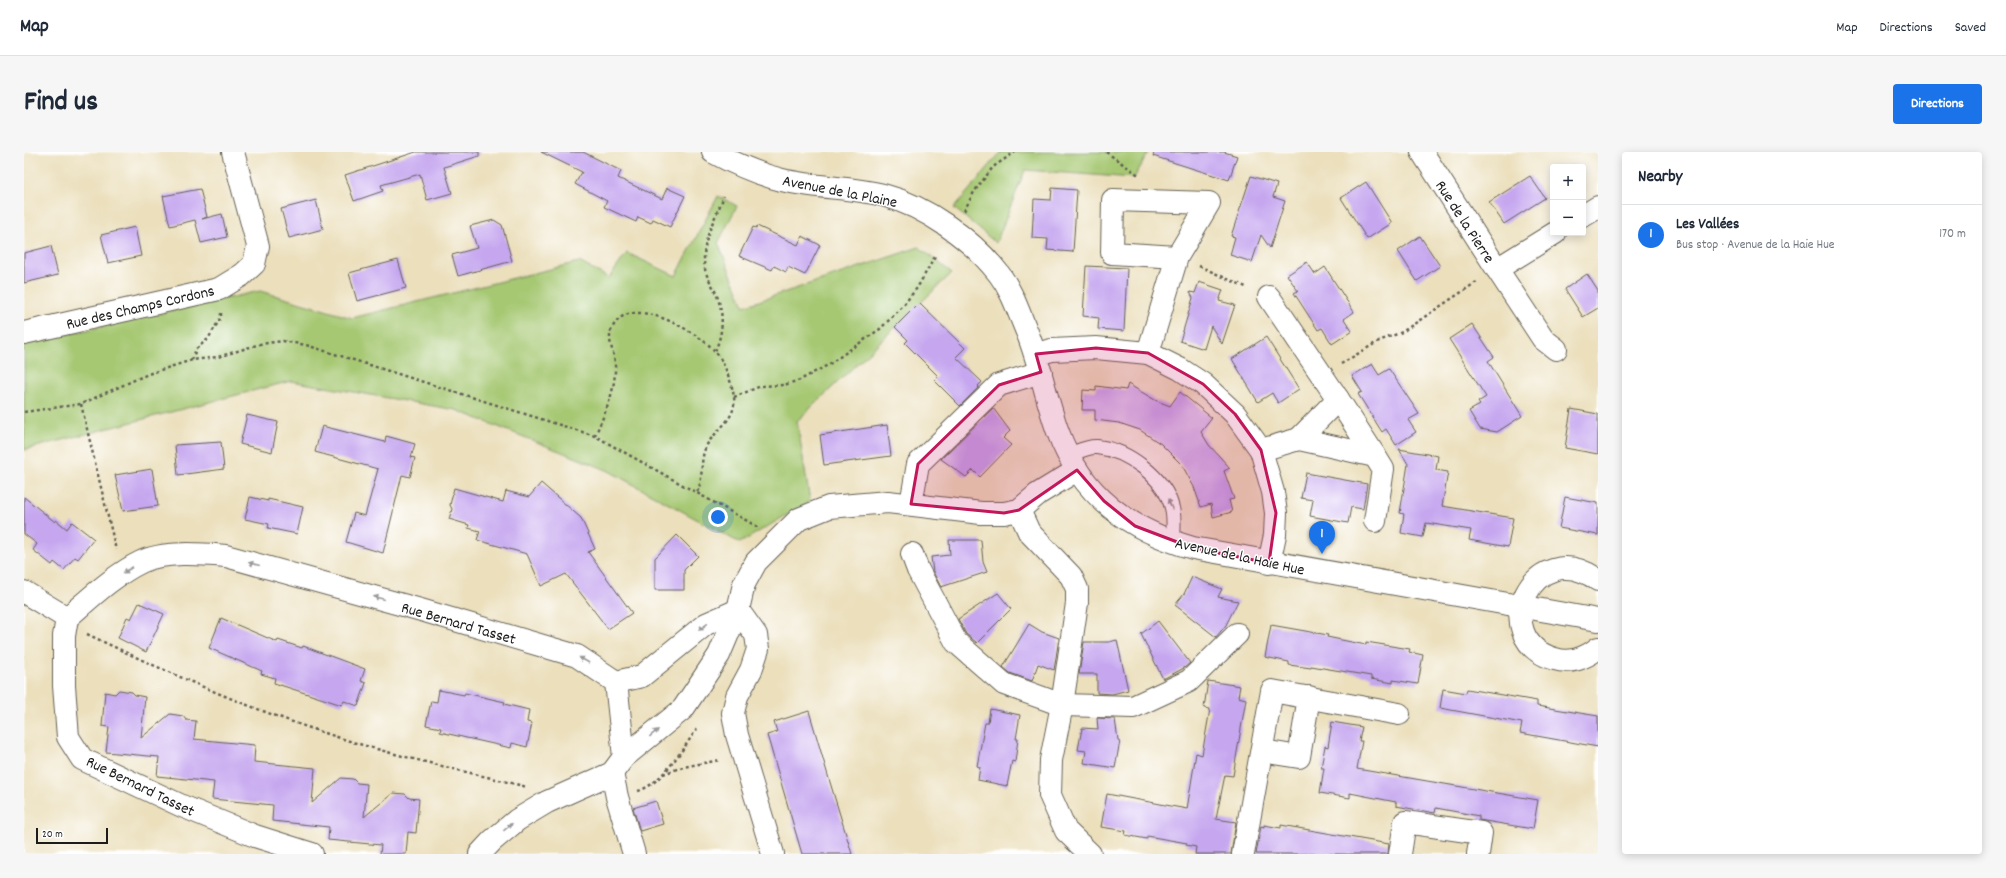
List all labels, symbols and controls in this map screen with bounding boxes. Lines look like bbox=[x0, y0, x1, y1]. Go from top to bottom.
text: Map bbox=[20, 14, 49, 41]
text: Map bbox=[1836, 18, 1858, 38]
text: Directions bbox=[1880, 18, 1933, 38]
text: Saved bbox=[1955, 18, 1986, 38]
text: Find us bbox=[24, 84, 98, 124]
button: Directions bbox=[1893, 84, 1982, 124]
map controls bbox=[1550, 164, 1586, 236]
button: + bbox=[1550, 164, 1586, 200]
text: Nearby bbox=[1638, 166, 1682, 190]
street label: Avenue de la Plaine bbox=[780, 170, 899, 215]
street label: Rue de la Pierre bbox=[1428, 176, 1499, 268]
button: − bbox=[1550, 200, 1586, 236]
text: Les Vallées bbox=[1676, 214, 1739, 236]
text: 1 bbox=[1650, 225, 1652, 244]
text: 170 m bbox=[1939, 225, 1966, 244]
text: Bus stop · Avenue de la Haie Hue bbox=[1676, 236, 1835, 255]
street label: Rue des Champs Cordons bbox=[64, 280, 217, 337]
one-way arrow bbox=[1167, 498, 1173, 509]
your location bbox=[708, 507, 728, 527]
pin: 1 bbox=[1309, 521, 1335, 554]
street label: Avenue de la Haie Hue bbox=[1172, 532, 1306, 582]
one-way arrow bbox=[247, 561, 259, 567]
one-way arrow bbox=[122, 567, 134, 574]
one-way arrow bbox=[373, 595, 385, 601]
street label: Rue Bernard Tasset bbox=[398, 597, 518, 652]
one-way arrow bbox=[698, 623, 708, 631]
one-way arrow bbox=[578, 657, 589, 664]
one-way arrow bbox=[649, 728, 659, 737]
street label: Rue Bernard Tasset bbox=[82, 751, 198, 824]
one-way arrow bbox=[503, 823, 514, 832]
scale bar bbox=[36, 826, 108, 845]
text: 20 m bbox=[42, 827, 63, 843]

